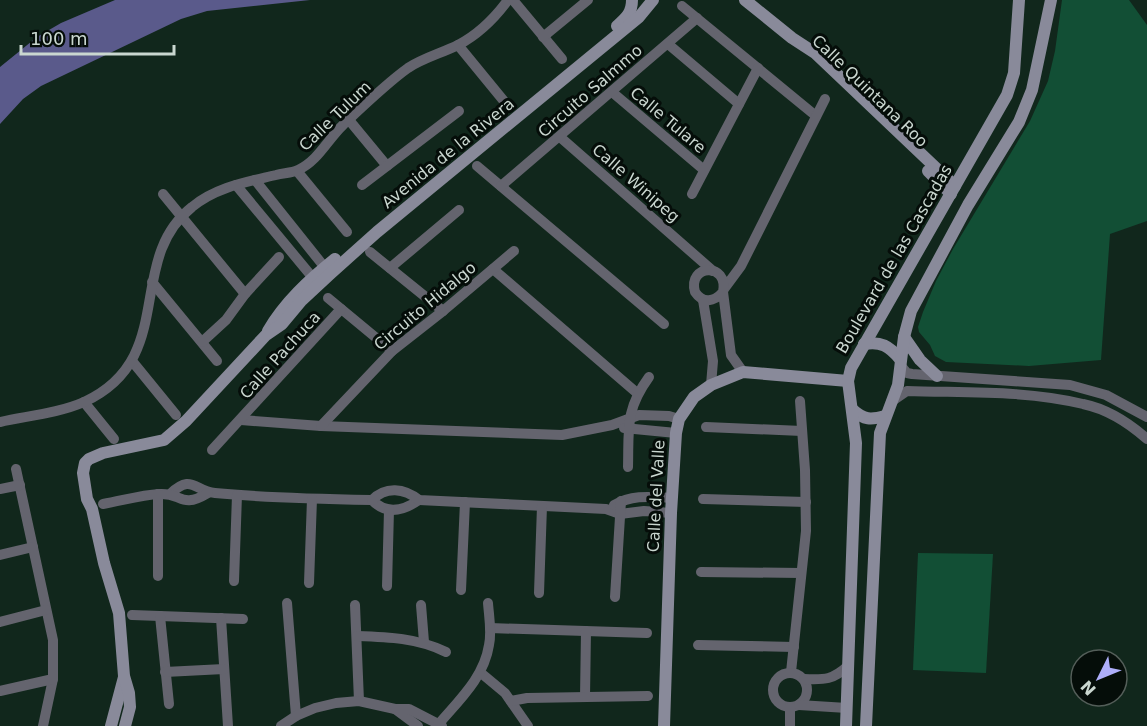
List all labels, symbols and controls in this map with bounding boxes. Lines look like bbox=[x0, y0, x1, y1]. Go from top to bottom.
scale bar bbox=[21, 18, 174, 56]
text: 100 m bbox=[30, 28, 88, 49]
street label: Calle Quintana Roo bbox=[808, 31, 932, 151]
street label: Circuito Salmmo bbox=[534, 41, 646, 141]
street label: Calle Tulum bbox=[295, 77, 375, 155]
street label: Calle Tulare bbox=[626, 83, 710, 157]
street label: Avenida de la Rivera bbox=[378, 94, 518, 212]
street label: Calle Winipeg bbox=[588, 140, 684, 226]
street label: Boulevard de las Cascadas bbox=[832, 161, 956, 357]
street label: Circuito Hidalgo bbox=[370, 258, 480, 354]
street label: Calle Pachuca bbox=[236, 307, 324, 403]
street label: Calle del Valle bbox=[644, 439, 668, 553]
north arrow bbox=[1069, 648, 1129, 708]
text: N bbox=[1077, 677, 1100, 699]

